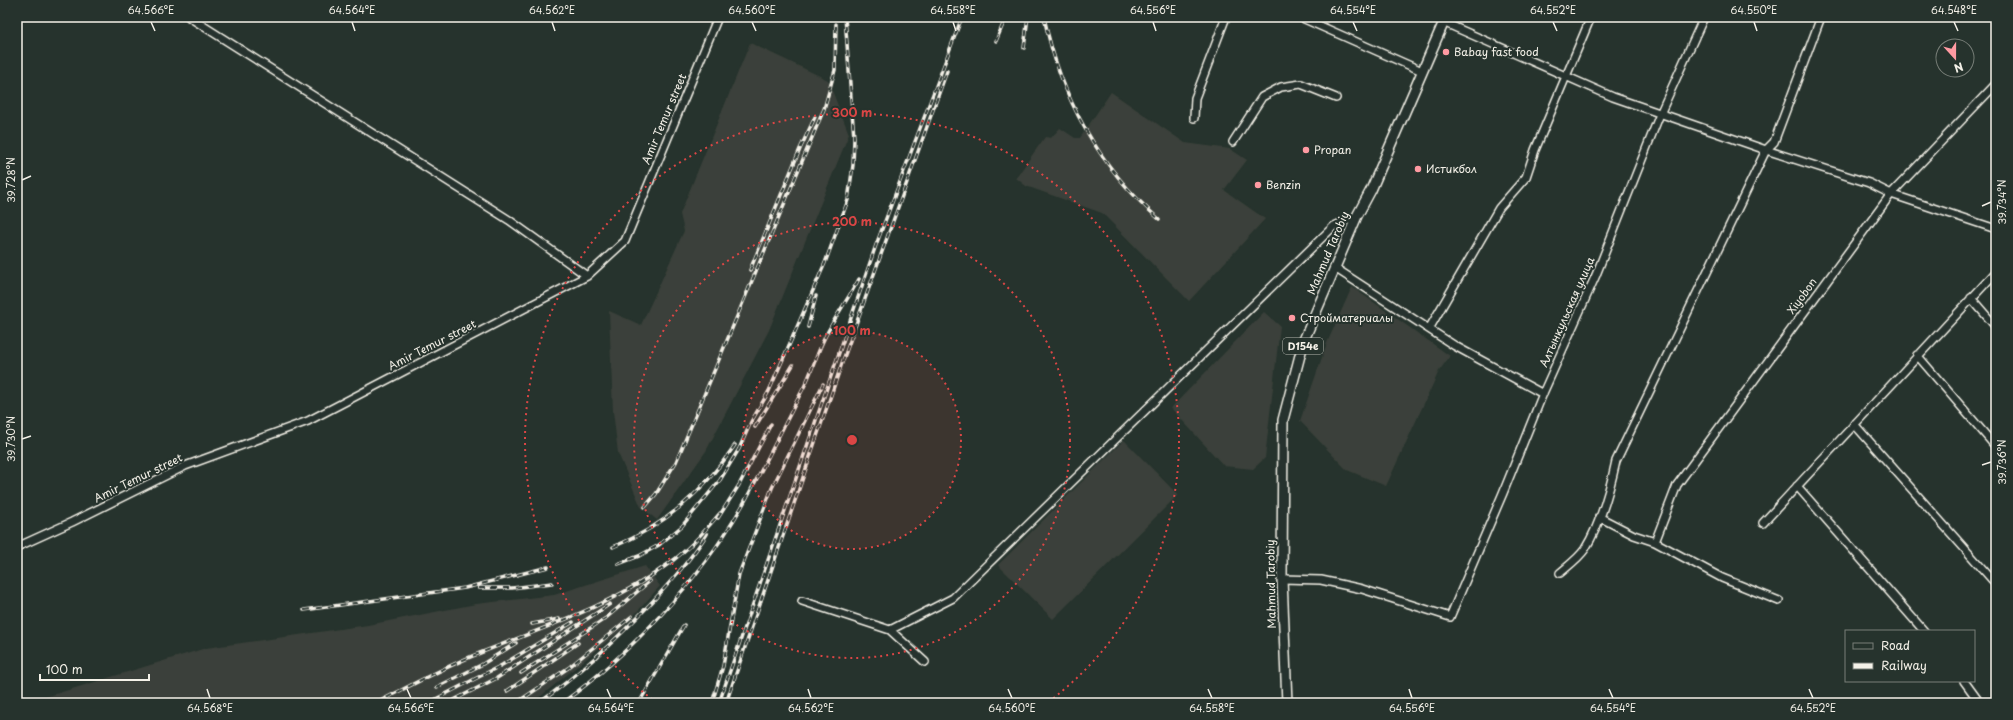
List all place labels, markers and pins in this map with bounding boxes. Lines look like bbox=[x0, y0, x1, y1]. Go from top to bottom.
place label: Babay fast food bbox=[1454, 43, 1539, 60]
marker: Babay fast food bbox=[1441, 47, 1451, 57]
place label: Propan bbox=[1314, 141, 1351, 158]
marker: Propan bbox=[1301, 145, 1311, 155]
place label: Истикбол bbox=[1426, 160, 1477, 177]
marker: Истикбол bbox=[1413, 164, 1423, 174]
place label: Benzin bbox=[1266, 176, 1301, 193]
marker: Benzin bbox=[1253, 180, 1263, 190]
place label: Стройматериалы bbox=[1300, 309, 1393, 326]
marker: Стройматериалы bbox=[1287, 313, 1297, 323]
centre of rings bbox=[845, 433, 859, 447]

